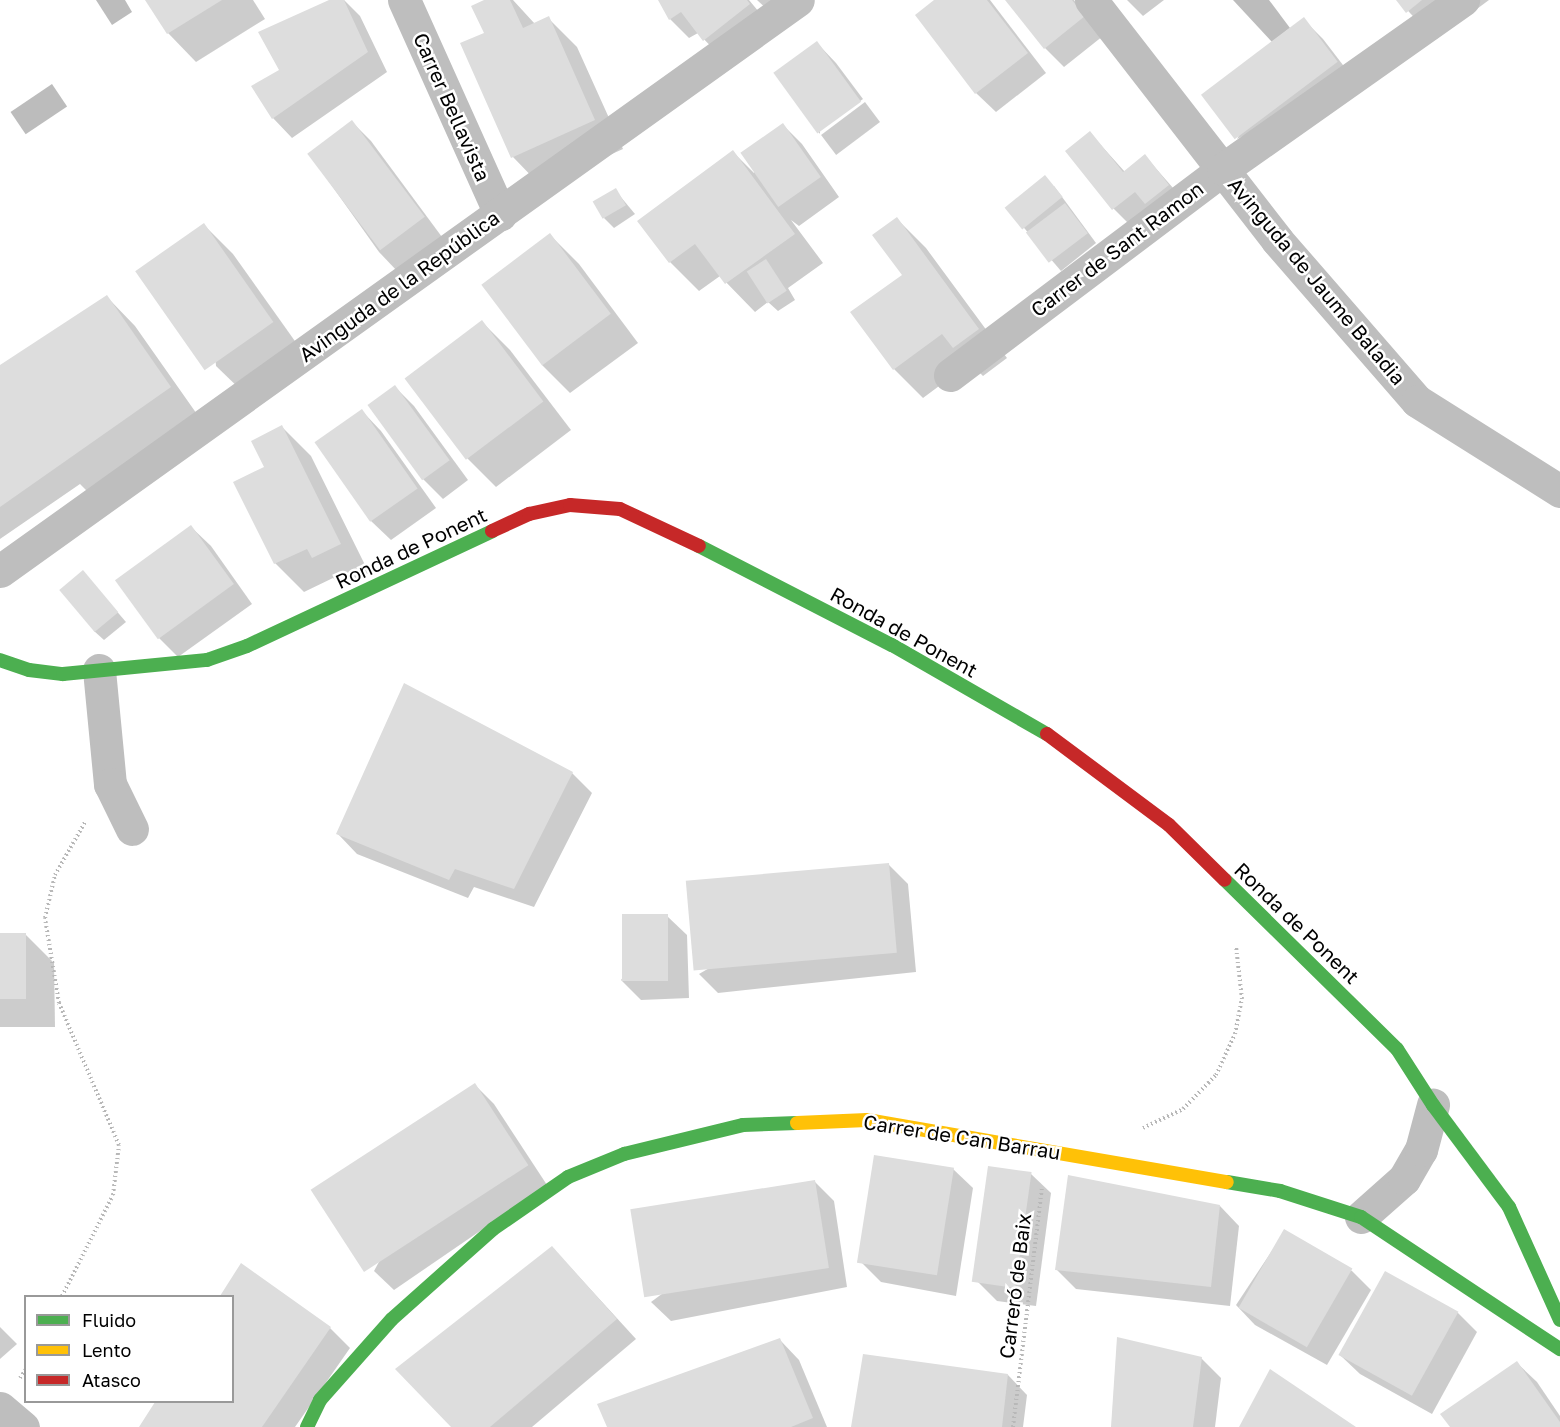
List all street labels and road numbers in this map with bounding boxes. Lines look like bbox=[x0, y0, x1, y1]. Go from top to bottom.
street label: Carrer Bellavista bbox=[409, 29, 495, 185]
street label: Avinguda de Jaume Baladia bbox=[1223, 173, 1411, 389]
street label: Carrer de Sant Ramon bbox=[1026, 176, 1208, 322]
street label: Avinguda de la República bbox=[294, 205, 504, 367]
street label: Ronda de Ponent bbox=[332, 502, 490, 594]
street label: Ronda de Ponent bbox=[826, 582, 982, 682]
street label: Ronda de Ponent bbox=[1230, 857, 1364, 989]
street label: Carrer de Can Barrau bbox=[862, 1110, 1062, 1164]
street label: Carreró de Baix bbox=[994, 1212, 1036, 1360]

